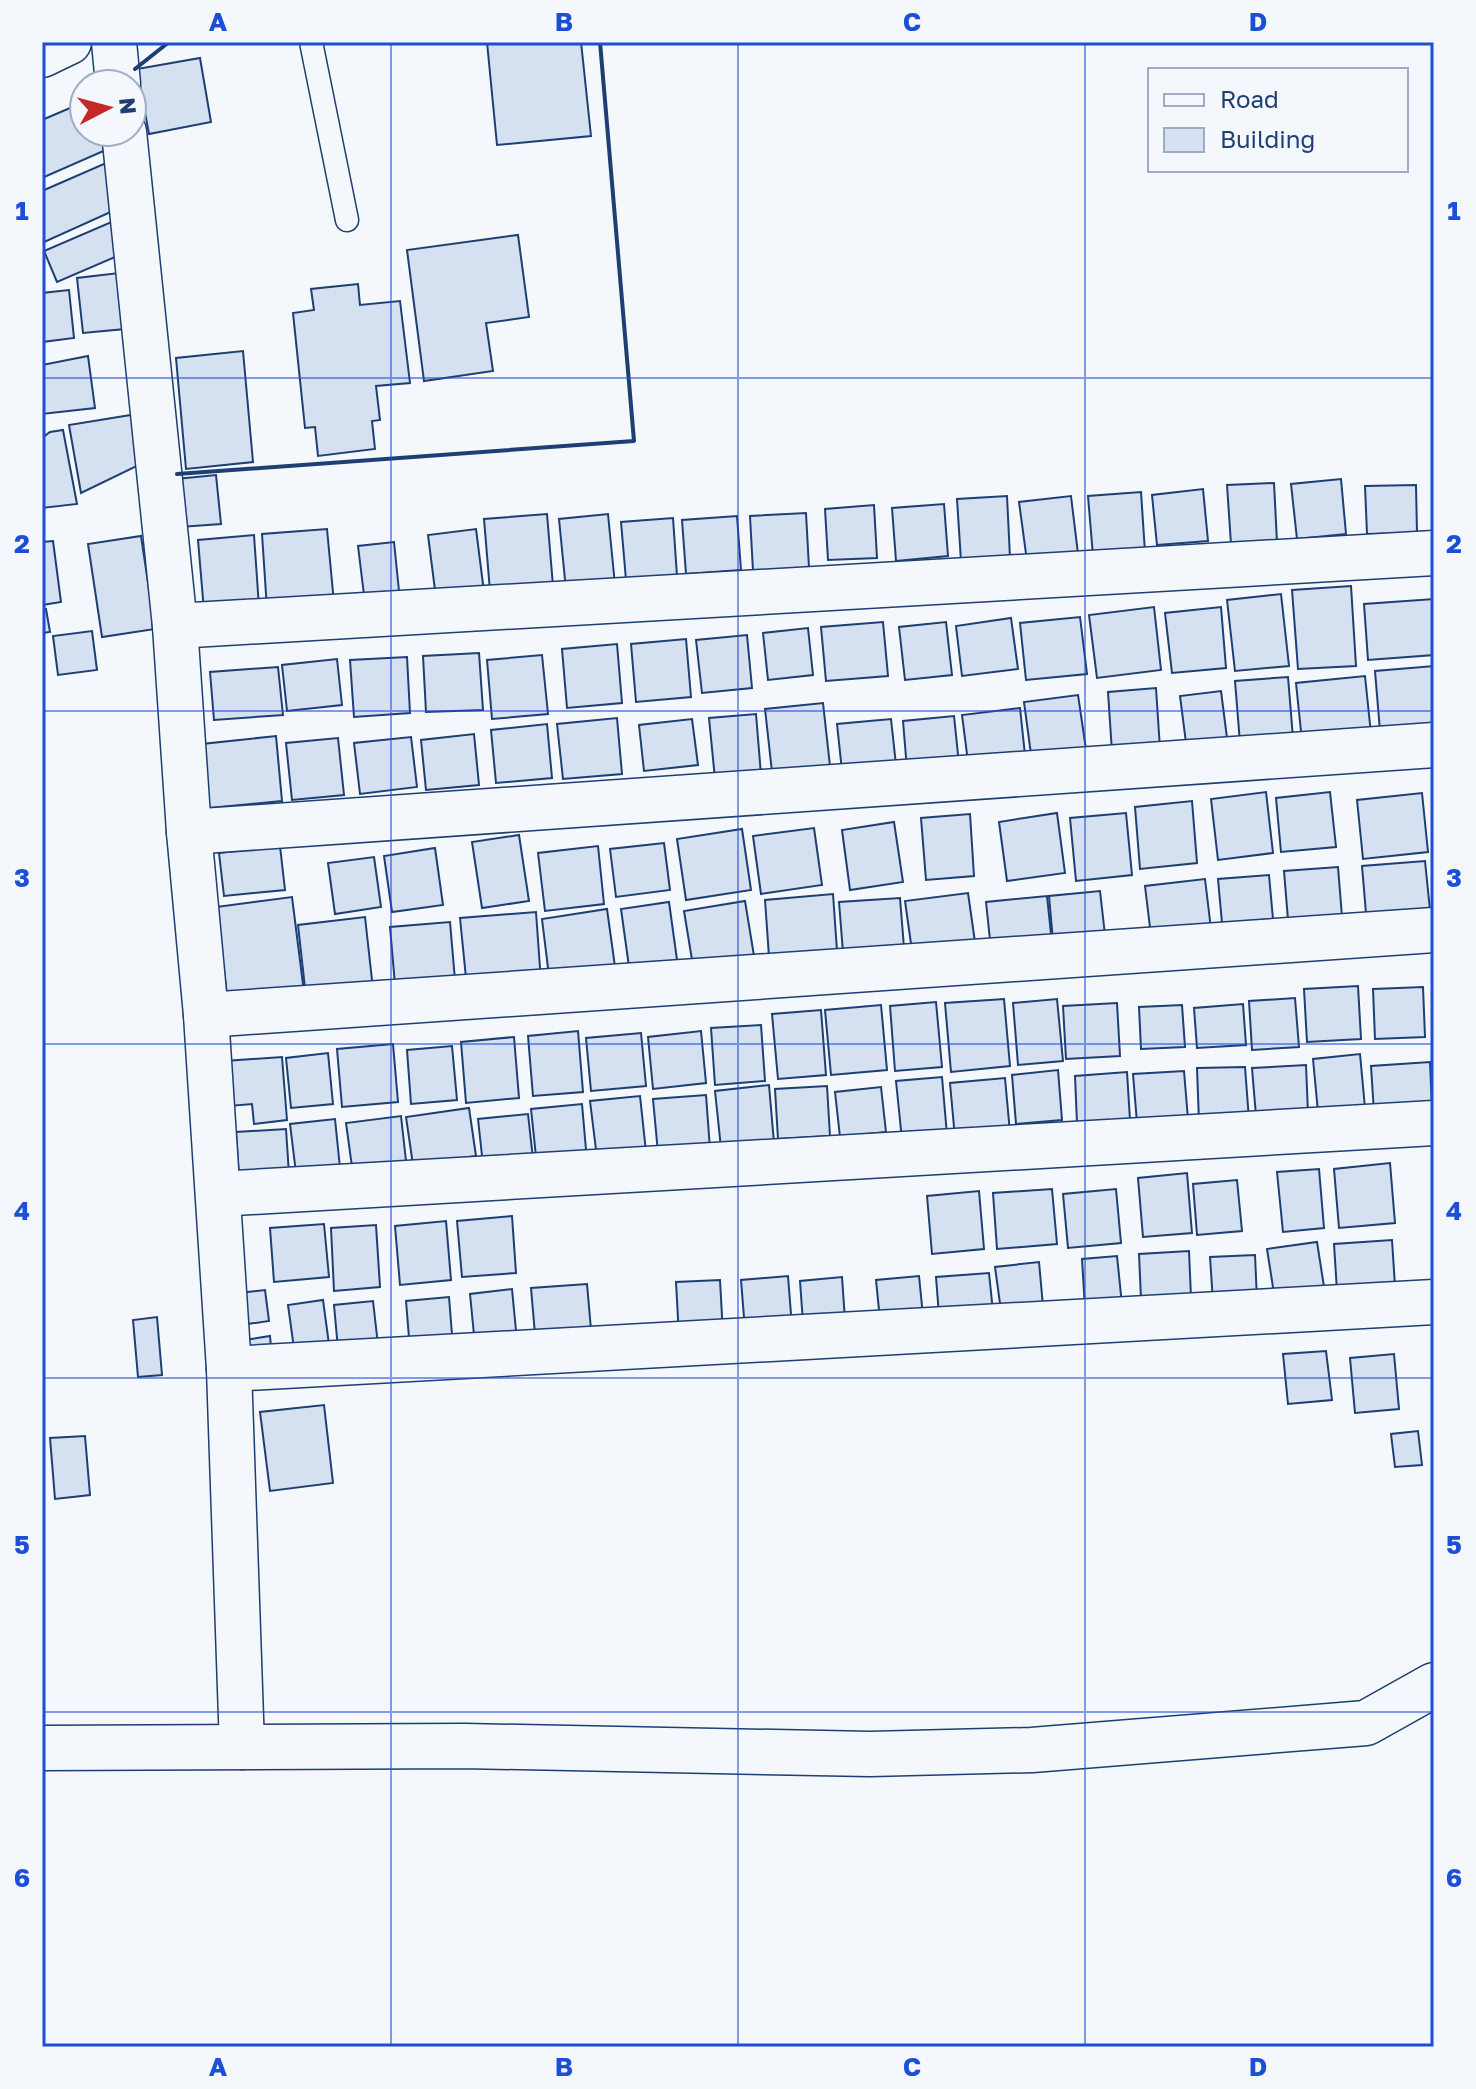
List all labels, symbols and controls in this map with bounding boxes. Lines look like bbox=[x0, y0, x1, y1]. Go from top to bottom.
text: A bbox=[209, 6, 228, 37]
text: B bbox=[555, 6, 573, 37]
text: C bbox=[903, 6, 921, 37]
text: D bbox=[1249, 6, 1267, 37]
north arrow bbox=[68, 68, 148, 148]
legend bbox=[1148, 68, 1408, 172]
text: Road bbox=[1220, 84, 1279, 113]
text: N bbox=[114, 96, 143, 116]
text: Building bbox=[1220, 124, 1315, 153]
text: 1 bbox=[15, 195, 29, 226]
text: 1 bbox=[1447, 195, 1461, 226]
text: 2 bbox=[14, 528, 30, 559]
text: 2 bbox=[1446, 528, 1462, 559]
text: 3 bbox=[14, 862, 30, 893]
text: 3 bbox=[1446, 862, 1462, 893]
text: 4 bbox=[14, 1195, 30, 1226]
text: 4 bbox=[1446, 1195, 1462, 1226]
text: 5 bbox=[14, 1529, 30, 1560]
text: 5 bbox=[1446, 1529, 1462, 1560]
text: 6 bbox=[14, 1862, 30, 1893]
text: 6 bbox=[1446, 1862, 1462, 1893]
text: A bbox=[209, 2051, 228, 2082]
text: B bbox=[555, 2051, 573, 2082]
text: C bbox=[903, 2051, 921, 2082]
text: D bbox=[1249, 2051, 1267, 2082]

